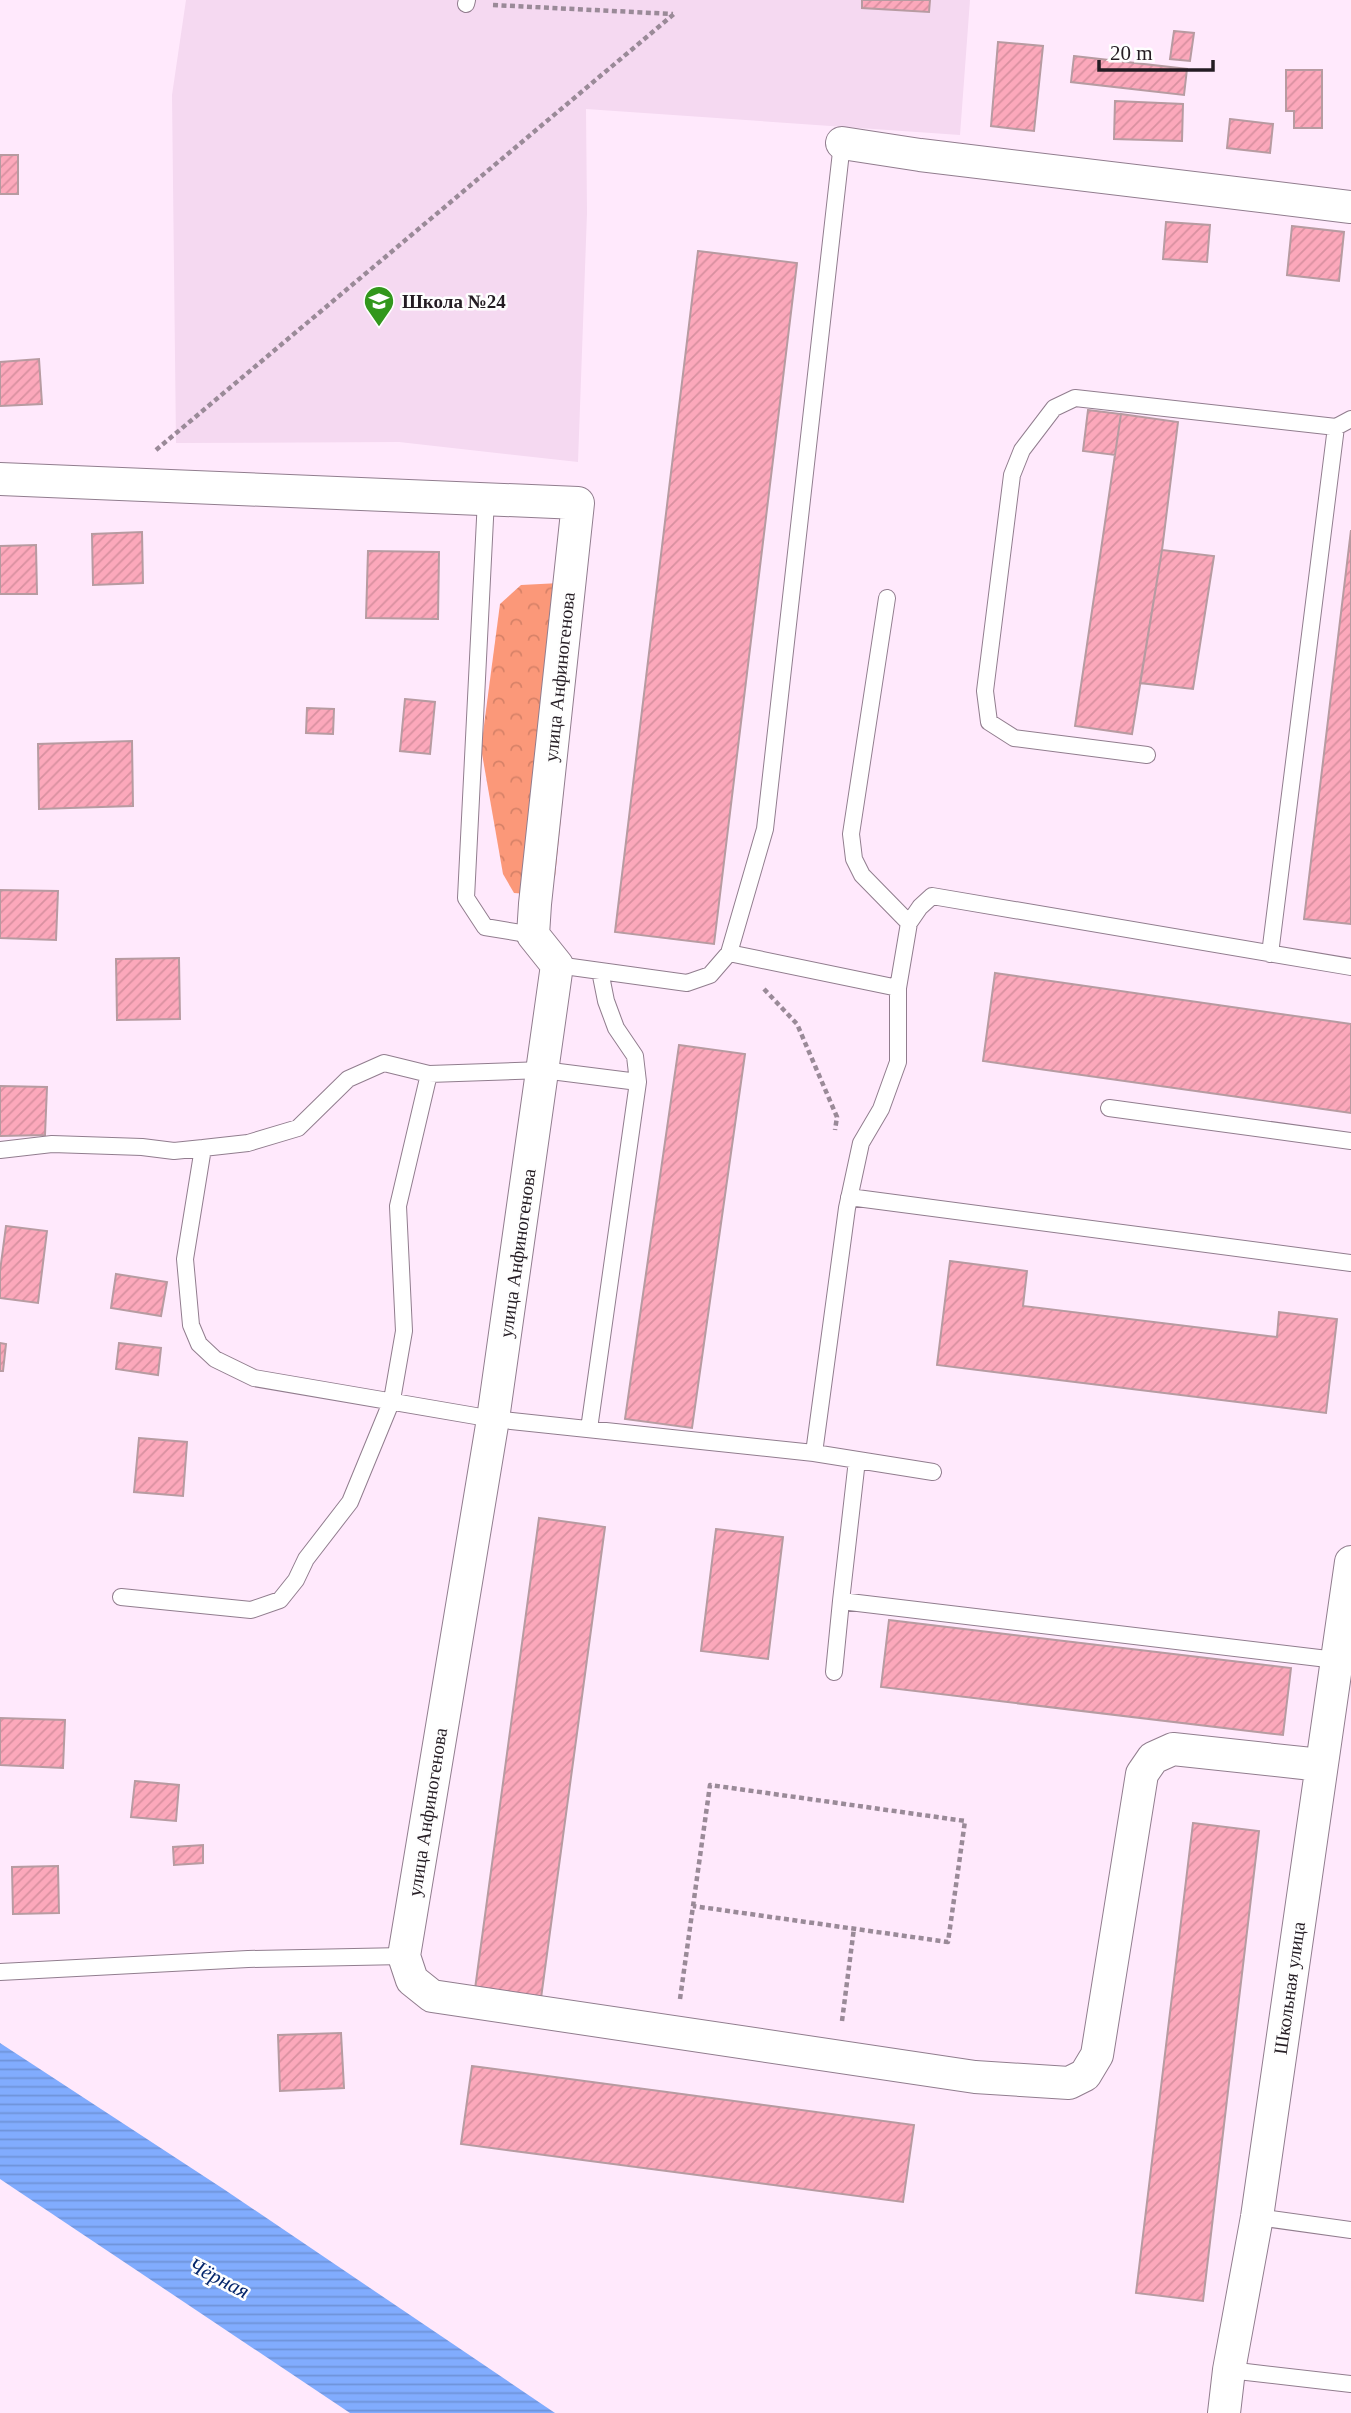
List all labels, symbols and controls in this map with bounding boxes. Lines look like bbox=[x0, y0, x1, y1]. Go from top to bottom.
scale bar bbox=[1099, 28, 1213, 72]
text: 20 m bbox=[1110, 41, 1153, 65]
school or university icon: Школа №24 bbox=[362, 284, 396, 328]
place label: Школа №24 bbox=[402, 291, 506, 312]
street label: улица Анфиногенова bbox=[540, 591, 579, 763]
street label: улица Анфиногенова bbox=[495, 1167, 540, 1339]
street label: улица Анфиногенова bbox=[404, 1726, 451, 1898]
street label: Школьная улица bbox=[1270, 1920, 1309, 2056]
water label: Чёрная bbox=[185, 2253, 253, 2303]

